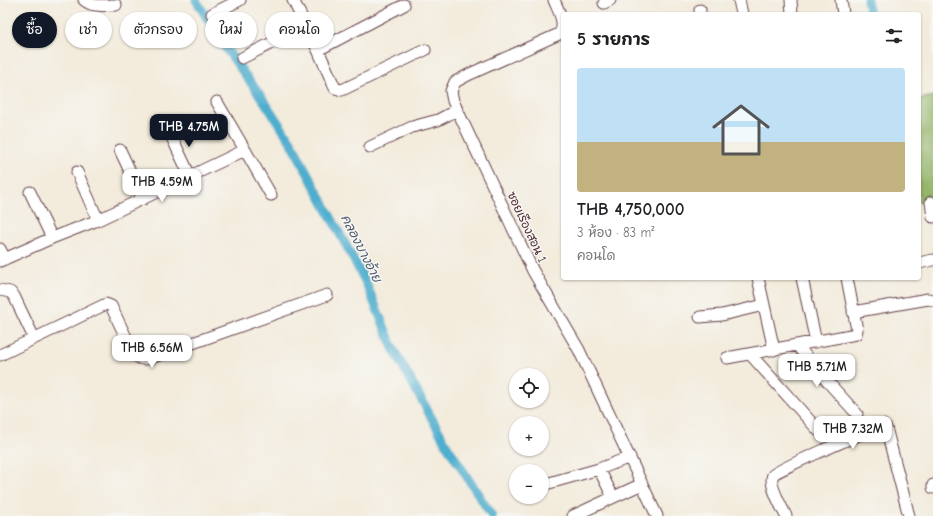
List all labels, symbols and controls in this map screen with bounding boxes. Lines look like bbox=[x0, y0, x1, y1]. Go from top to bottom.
chip: ซื้อ bbox=[12, 12, 57, 48]
chip: เช่า bbox=[65, 12, 112, 48]
chip: ตัวกรอง bbox=[120, 12, 197, 48]
chip: ใหม่ bbox=[205, 12, 257, 48]
chip: คอนโด bbox=[265, 12, 334, 48]
icon: filters bbox=[883, 25, 905, 47]
text: 5 รายการ bbox=[577, 30, 650, 49]
icon: home bbox=[705, 94, 777, 166]
pin: THB 4.75M bbox=[143, 114, 235, 148]
text: THB 4.75M bbox=[159, 119, 219, 134]
pin: THB 4.59M bbox=[116, 169, 208, 203]
text: THB 4.59M bbox=[131, 174, 193, 189]
street label: ซอยเรืองสอน 1 bbox=[504, 189, 551, 265]
text: THB 4,750,000 bbox=[577, 200, 685, 219]
water label: คลองบางอ้าย bbox=[338, 211, 387, 286]
text: 3 ห้อง · 83 m² bbox=[577, 225, 655, 240]
text: คอนโด bbox=[577, 248, 615, 263]
pin: THB 6.56M bbox=[106, 335, 198, 369]
text: THB 6.56M bbox=[121, 340, 183, 355]
pin: THB 5.71M bbox=[771, 354, 863, 388]
text: THB 5.71M bbox=[787, 359, 847, 374]
map controls bbox=[509, 368, 549, 504]
button: locate bbox=[509, 368, 549, 408]
button: + bbox=[509, 416, 549, 456]
pin: THB 7.32M bbox=[807, 416, 899, 450]
text: THB 7.32M bbox=[823, 421, 883, 436]
button: − bbox=[509, 464, 549, 504]

